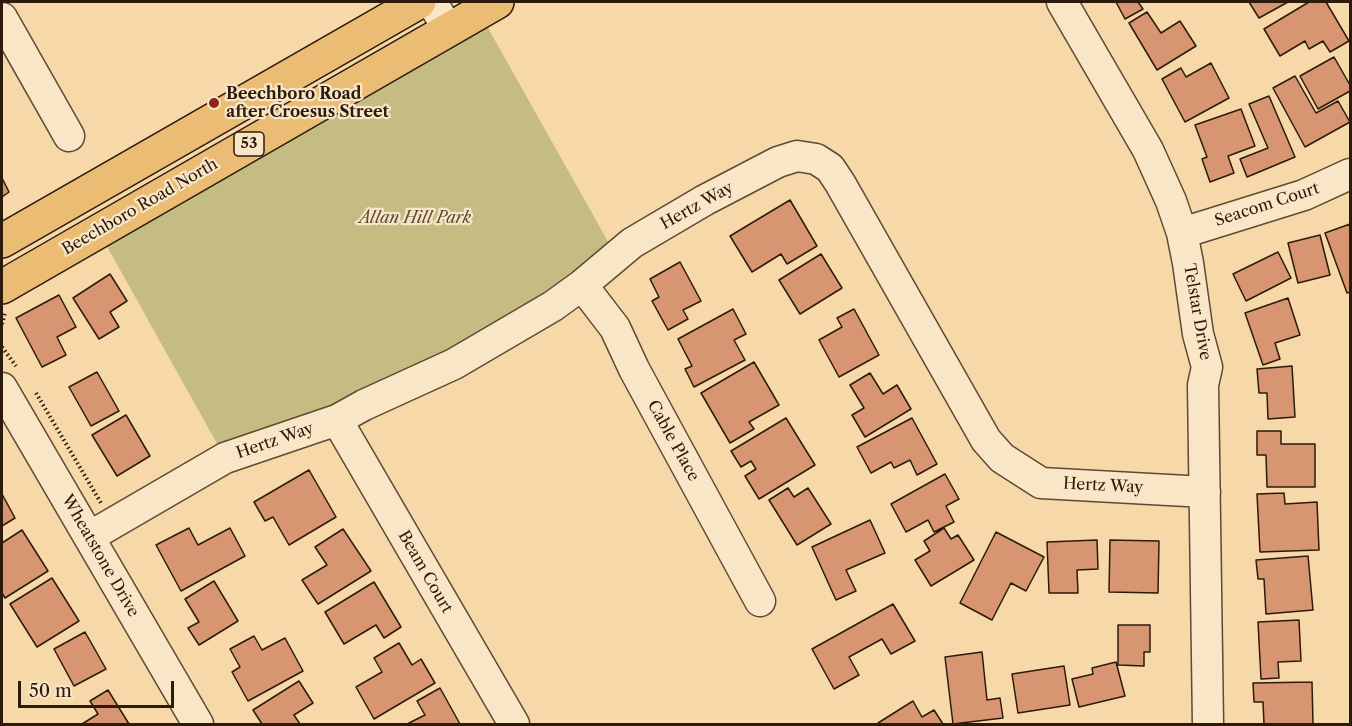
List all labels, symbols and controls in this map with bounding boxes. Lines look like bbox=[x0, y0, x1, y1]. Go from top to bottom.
place label: Beechboro Road after Croesus Street bbox=[226, 84, 389, 122]
marker: Beechboro Road after Croesus Street bbox=[207, 96, 221, 110]
road number: 53 bbox=[234, 132, 264, 156]
street label: Beechboro Road North bbox=[59, 155, 221, 259]
street label: Hertz Way bbox=[657, 178, 737, 234]
street label: Seacom Court bbox=[1212, 179, 1322, 231]
park label: Allan Hill Park bbox=[359, 208, 471, 228]
street label: Telstar Drive bbox=[1179, 262, 1215, 362]
street label: Cable Place bbox=[643, 397, 703, 485]
street label: Hertz Way bbox=[234, 419, 316, 463]
street label: Hertz Way bbox=[1062, 474, 1144, 498]
street label: Wheatstone Drive bbox=[57, 491, 143, 621]
street label: Beam Court bbox=[394, 527, 456, 617]
scale bar bbox=[21, 669, 177, 707]
text: 50 m bbox=[29, 680, 72, 702]

